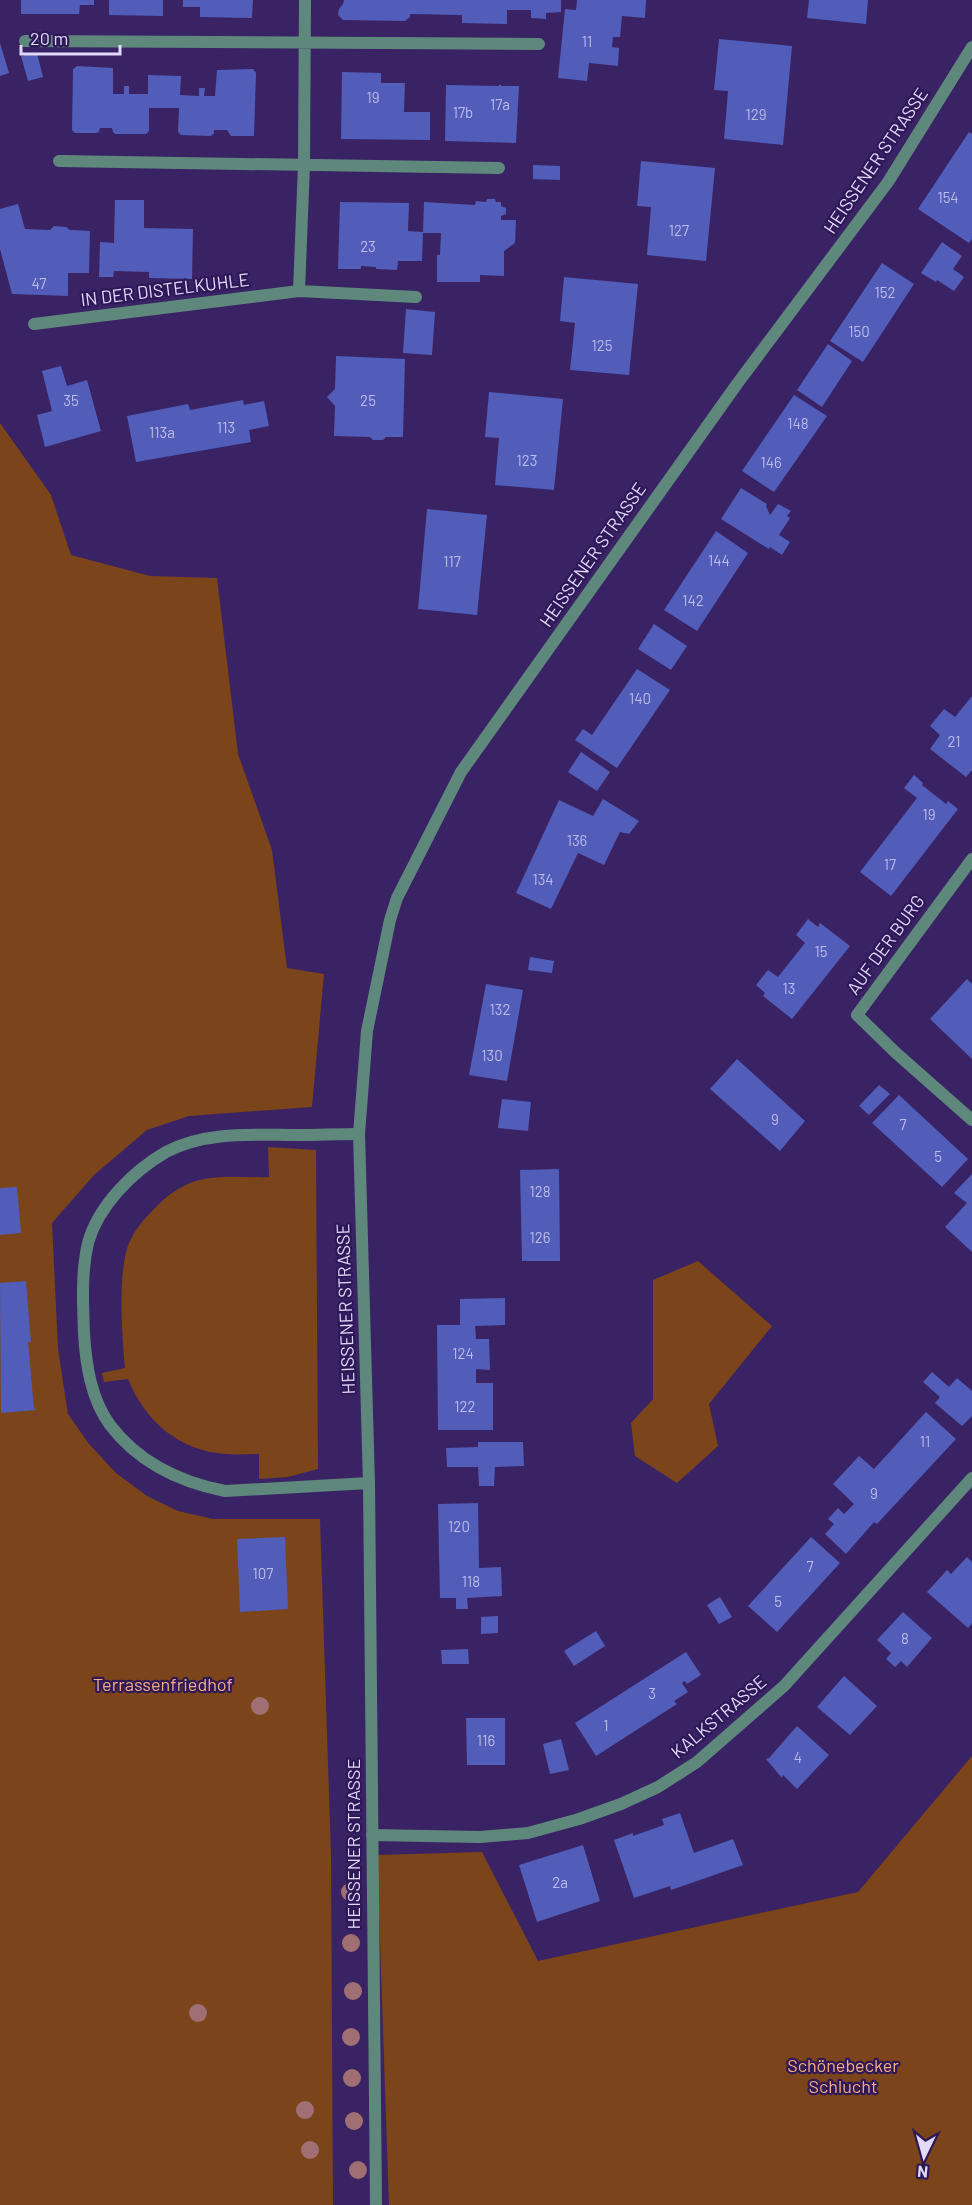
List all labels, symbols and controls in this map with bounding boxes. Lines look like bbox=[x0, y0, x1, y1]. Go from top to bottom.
scale bar bbox=[21, 18, 120, 56]
text: 20 m bbox=[30, 27, 68, 49]
house number: 11 bbox=[582, 32, 592, 50]
street label: HEISSENER STRASSE bbox=[818, 83, 932, 237]
house number: 19 bbox=[366, 88, 380, 106]
house number: 17a bbox=[490, 95, 510, 113]
house number: 17b bbox=[453, 103, 473, 121]
house number: 129 bbox=[745, 105, 767, 123]
house number: 154 bbox=[937, 188, 959, 206]
house number: 127 bbox=[669, 221, 689, 239]
house number: 23 bbox=[360, 237, 376, 255]
street label: IN DER DISTELKUHLE bbox=[79, 268, 251, 310]
house number: 47 bbox=[32, 274, 46, 292]
house number: 152 bbox=[874, 283, 896, 301]
house number: 150 bbox=[848, 322, 870, 340]
house number: 125 bbox=[591, 336, 613, 354]
house number: 35 bbox=[63, 391, 79, 409]
house number: 25 bbox=[360, 391, 376, 409]
house number: 148 bbox=[787, 414, 809, 432]
house number: 113 bbox=[217, 418, 235, 436]
house number: 113a bbox=[149, 423, 175, 441]
house number: 123 bbox=[517, 451, 537, 469]
house number: 146 bbox=[760, 453, 782, 471]
street label: HEISSENER STRASSE bbox=[534, 478, 650, 631]
house number: 144 bbox=[708, 551, 730, 569]
house number: 117 bbox=[443, 552, 461, 570]
house number: 142 bbox=[682, 591, 704, 609]
house number: 140 bbox=[629, 689, 651, 707]
house number: 21 bbox=[947, 732, 961, 750]
house number: 19 bbox=[922, 805, 936, 823]
house number: 136 bbox=[567, 831, 587, 849]
house number: 17 bbox=[884, 855, 896, 873]
house number: 134 bbox=[532, 870, 554, 888]
street label: AUF DER BURG bbox=[842, 890, 929, 999]
house number: 15 bbox=[815, 942, 827, 960]
house number: 13 bbox=[783, 979, 795, 997]
house number: 132 bbox=[489, 1000, 511, 1018]
house number: 130 bbox=[481, 1046, 503, 1064]
house number: 9 bbox=[771, 1110, 779, 1128]
house number: 7 bbox=[899, 1115, 907, 1133]
house number: 5 bbox=[934, 1147, 942, 1165]
house number: 128 bbox=[529, 1182, 551, 1200]
street label: HEISSENER STRASSE bbox=[331, 1223, 359, 1395]
house number: 126 bbox=[529, 1228, 551, 1246]
house number: 124 bbox=[452, 1344, 474, 1362]
house number: 122 bbox=[454, 1397, 476, 1415]
house number: 11 bbox=[920, 1432, 930, 1450]
house number: 9 bbox=[870, 1484, 878, 1502]
house number: 120 bbox=[448, 1517, 470, 1535]
house number: 7 bbox=[806, 1557, 814, 1575]
house number: 107 bbox=[253, 1564, 273, 1582]
house number: 118 bbox=[462, 1572, 480, 1590]
house number: 5 bbox=[774, 1592, 782, 1610]
house number: 8 bbox=[901, 1629, 909, 1647]
street label: KALKSTRASSE bbox=[666, 1670, 771, 1762]
park label: Terrassenfriedhof bbox=[93, 1673, 233, 1695]
house number: 3 bbox=[648, 1684, 656, 1702]
house number: 1 bbox=[603, 1716, 609, 1734]
house number: 116 bbox=[477, 1731, 495, 1749]
house number: 4 bbox=[794, 1748, 802, 1766]
street label: HEISSENER STRASSE bbox=[342, 1759, 364, 1929]
house number: 2a bbox=[552, 1873, 568, 1891]
park label: Schönebecker Schlucht bbox=[787, 2054, 899, 2097]
north arrow bbox=[894, 2127, 954, 2187]
text: N bbox=[917, 2163, 929, 2182]

